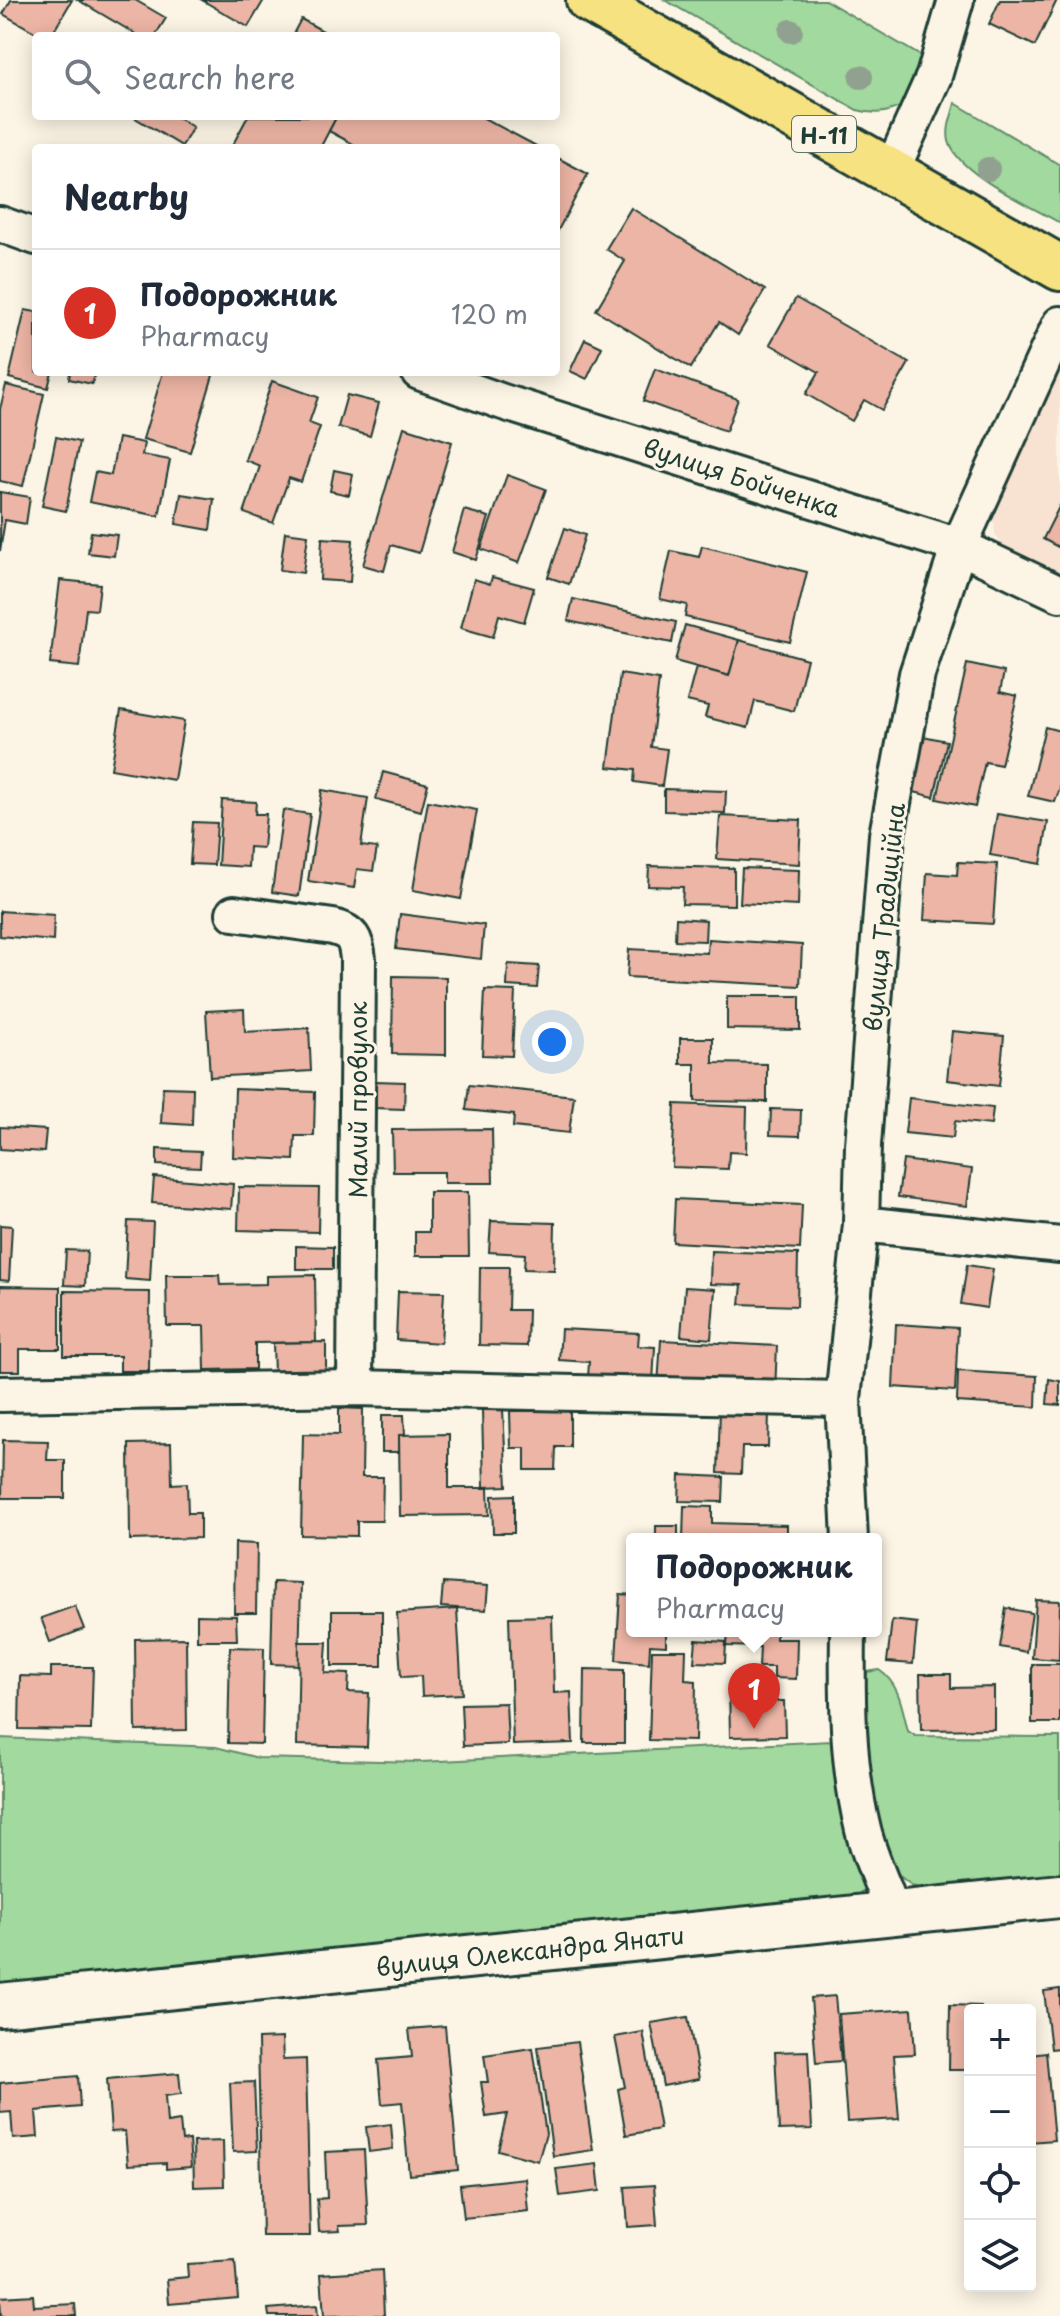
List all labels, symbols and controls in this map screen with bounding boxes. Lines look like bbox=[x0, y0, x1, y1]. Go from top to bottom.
search box bbox=[32, 32, 560, 120]
icon: search bbox=[60, 54, 104, 98]
text: Search here bbox=[124, 54, 296, 99]
road number: Н-11 bbox=[792, 116, 856, 152]
text: Nearby bbox=[64, 170, 189, 222]
text: Подорожник bbox=[140, 271, 337, 316]
text: 1 bbox=[84, 294, 96, 333]
text: 120 m bbox=[451, 294, 528, 333]
text: Pharmacy bbox=[140, 316, 269, 355]
street label: вулиця Бойченка bbox=[639, 428, 845, 526]
street label: вулиця Традиційна bbox=[853, 801, 913, 1033]
street label: Малий провулок bbox=[339, 1001, 375, 1199]
your location bbox=[532, 1022, 572, 1062]
popup bbox=[626, 1533, 882, 1637]
text: Подорожник bbox=[656, 1543, 852, 1588]
text: Pharmacy bbox=[656, 1588, 785, 1627]
pin: 1 bbox=[728, 1663, 780, 1729]
street label: вулиця Олександра Янати bbox=[374, 1916, 686, 1984]
map controls bbox=[964, 2004, 1036, 2292]
button: + bbox=[964, 2004, 1036, 2076]
button: − bbox=[964, 2076, 1036, 2148]
button: locate bbox=[964, 2148, 1036, 2220]
button: layers bbox=[964, 2220, 1036, 2292]

